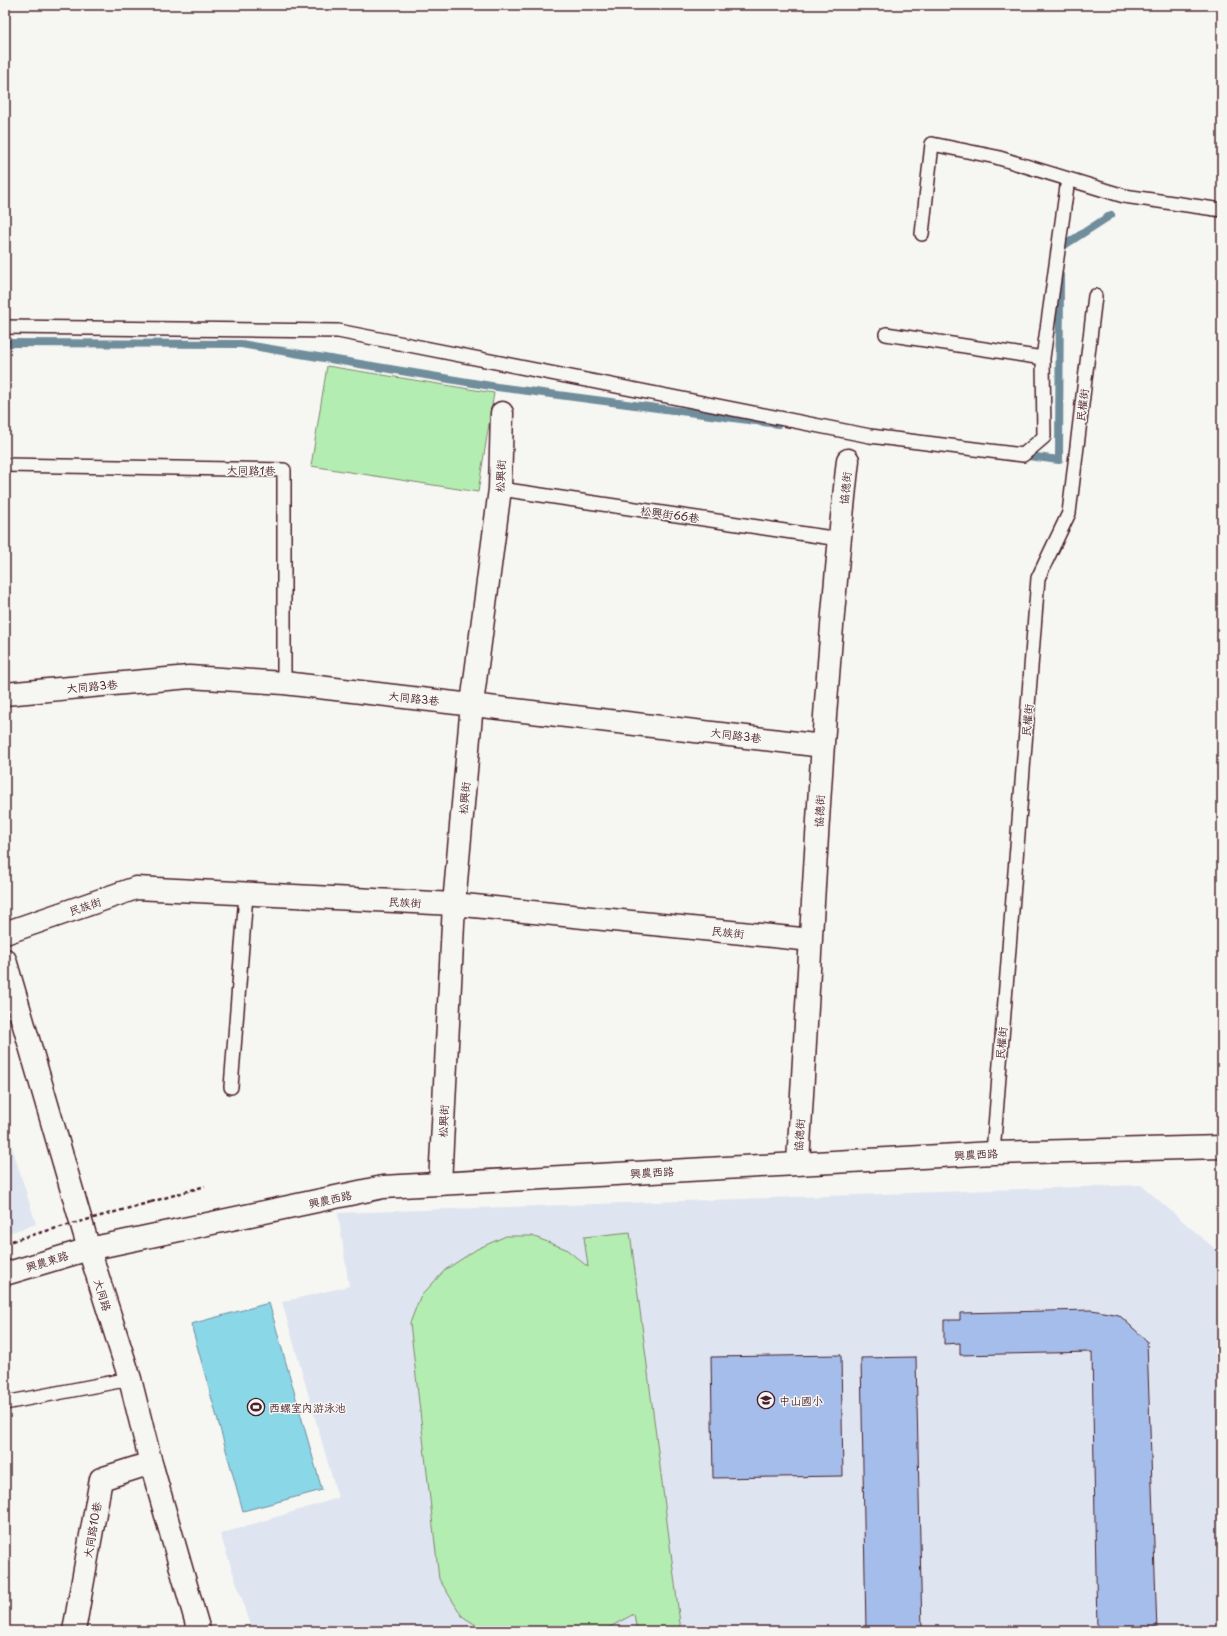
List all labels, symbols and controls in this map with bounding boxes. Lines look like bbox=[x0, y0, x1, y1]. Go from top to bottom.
street label: 民權街 bbox=[1072, 387, 1093, 422]
street label: 松興街 bbox=[491, 458, 509, 493]
street label: 大同路1巷 bbox=[226, 461, 276, 479]
street label: 協德街 bbox=[835, 470, 855, 505]
street label: 松興街66巷 bbox=[639, 501, 701, 527]
street label: 大同路3巷 bbox=[66, 675, 118, 697]
street label: 大同路3巷 bbox=[388, 687, 440, 709]
street label: 民權街 bbox=[1017, 702, 1037, 737]
street label: 大同路3巷 bbox=[710, 723, 762, 747]
street label: 松興街 bbox=[454, 780, 474, 815]
street label: 協德街 bbox=[810, 793, 828, 828]
street label: 民族街 bbox=[67, 892, 104, 919]
street label: 民族街 bbox=[388, 893, 423, 911]
street label: 民族街 bbox=[711, 922, 746, 942]
street label: 民權街 bbox=[991, 1025, 1011, 1060]
street label: 松興街 bbox=[434, 1103, 452, 1138]
street label: 協德街 bbox=[789, 1117, 809, 1152]
street label: 興農西路 bbox=[954, 1144, 998, 1164]
street label: 興農西路 bbox=[630, 1162, 674, 1182]
street label: 興農西路 bbox=[307, 1186, 353, 1212]
street label: 興農東路 bbox=[23, 1246, 71, 1276]
street label: 大同路 bbox=[90, 1277, 116, 1313]
school or university icon: 中山國小 bbox=[756, 1390, 776, 1410]
place label: 中山國小 bbox=[779, 1392, 823, 1409]
sports icon: 西螺室內游泳池 bbox=[246, 1397, 266, 1417]
place label: 西螺室內游泳池 bbox=[269, 1399, 346, 1416]
street label: 大同路10巷 bbox=[79, 1500, 105, 1560]

